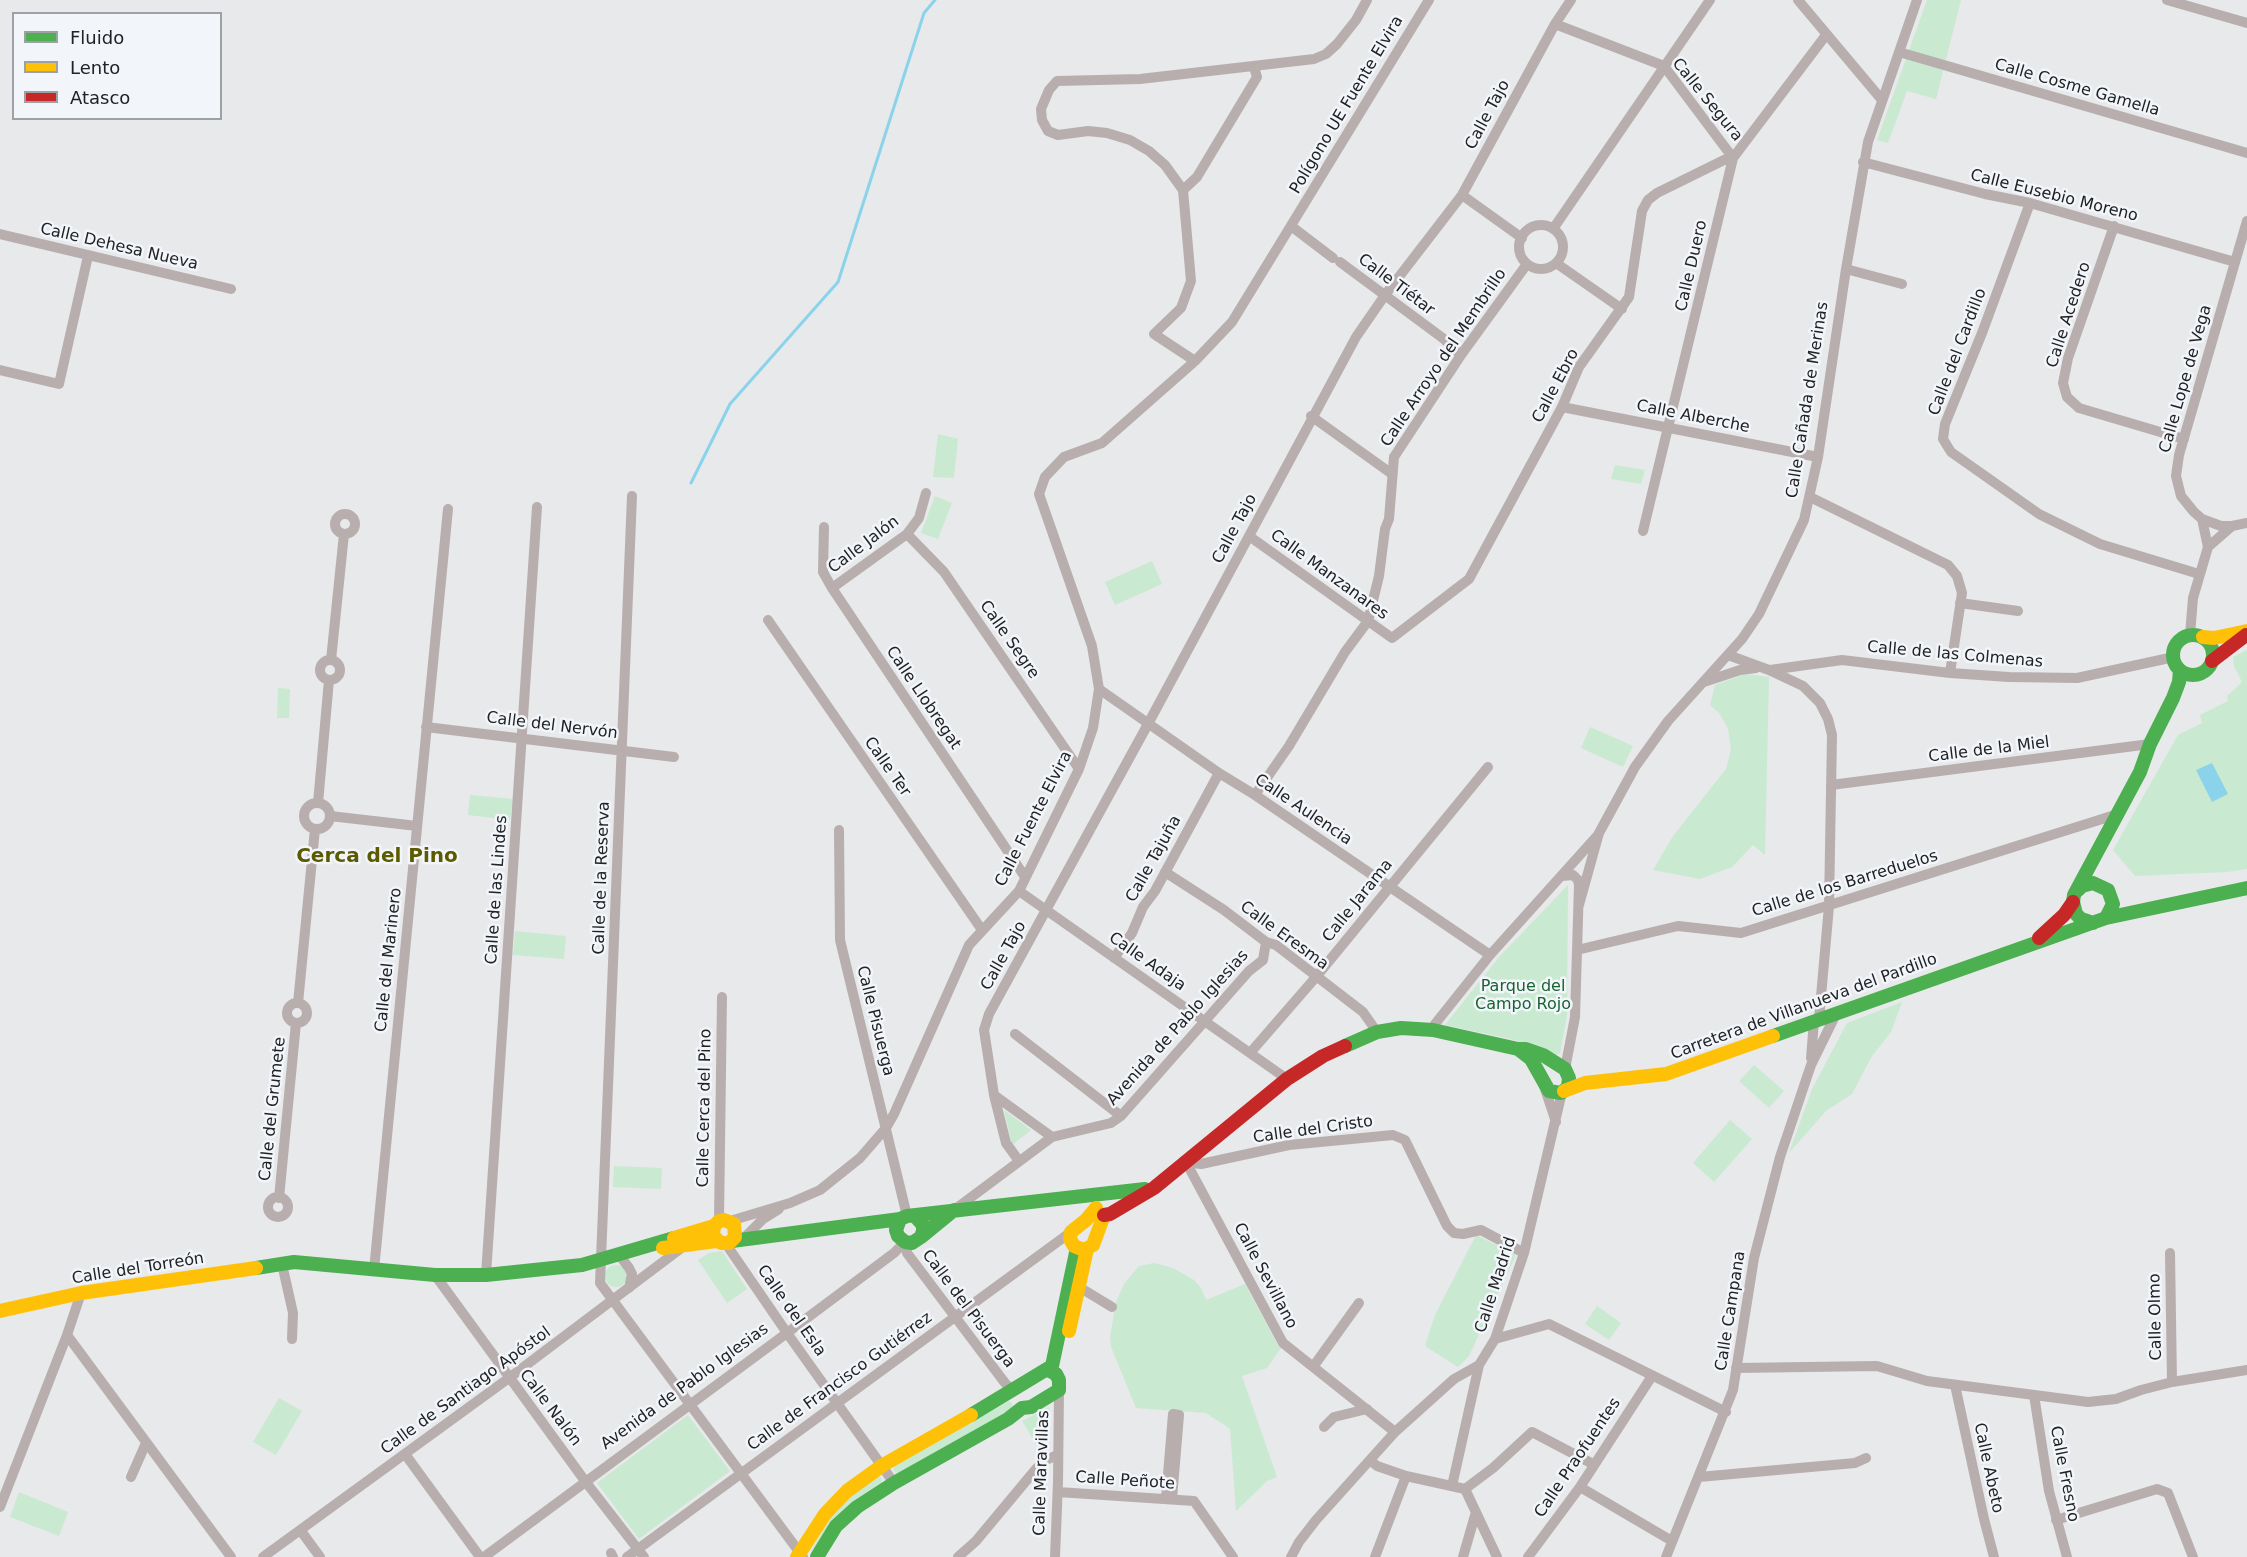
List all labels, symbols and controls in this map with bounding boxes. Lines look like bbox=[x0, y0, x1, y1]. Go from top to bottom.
legend bbox=[12, 12, 222, 120]
street label: Polígono UE Fuente Elvira bbox=[1286, 13, 1408, 197]
text: Fluido bbox=[70, 27, 124, 48]
street label: Calle Segura bbox=[1668, 55, 1746, 145]
street label: Calle Cosme Gamella bbox=[1992, 55, 2162, 121]
text: Lento bbox=[70, 57, 120, 78]
street label: Calle Tajo bbox=[1462, 77, 1514, 153]
text: Atasco bbox=[70, 87, 130, 108]
street label: Calle Eusebio Moreno bbox=[1968, 166, 2140, 226]
street label: Calle Duero bbox=[1672, 218, 1712, 314]
street label: Calle Dehesa Nueva bbox=[38, 219, 200, 275]
street label: Calle Tiétar bbox=[1354, 250, 1438, 320]
street label: Calle Acedero bbox=[2043, 260, 2095, 370]
street label: Calle Arroyo del Membrillo bbox=[1377, 265, 1511, 451]
street label: Calle del Cardillo bbox=[1925, 286, 1991, 418]
street label: Calle Cañada de Merinas bbox=[1783, 300, 1833, 500]
street label: Calle Lope de Vega bbox=[2156, 303, 2216, 455]
street label: Calle Ebro bbox=[1528, 346, 1584, 426]
street label: Calle Alberche bbox=[1635, 397, 1751, 437]
street label: Calle Tajo bbox=[1209, 491, 1261, 567]
street label: Calle Jalón bbox=[825, 512, 903, 578]
street label: Calle Manzanares bbox=[1266, 526, 1392, 624]
street label: Calle Segre bbox=[975, 597, 1043, 683]
street label: Calle de las Colmenas bbox=[1866, 638, 2044, 672]
street label: Calle Llobregat bbox=[881, 643, 965, 753]
street label: Calle del Nervón bbox=[485, 708, 619, 744]
street label: Calle de la Miel bbox=[1927, 733, 2051, 767]
street label: Calle Ter bbox=[860, 734, 914, 800]
street label: Calle Fuente Elvira bbox=[992, 748, 1076, 890]
street label: Calle Aulencia bbox=[1251, 770, 1355, 850]
street label: Calle de la Reserva bbox=[590, 801, 614, 955]
street label: Calle Tajuña bbox=[1122, 812, 1186, 906]
street label: Calle de las Lindes bbox=[482, 815, 512, 965]
district label: Cerca del Pino bbox=[296, 845, 458, 869]
street label: Calle de los Barreduelos bbox=[1750, 847, 1940, 921]
street label: Calle Jarama bbox=[1319, 856, 1397, 946]
street label: Calle del Marinero bbox=[372, 887, 406, 1033]
street label: Calle Eresma bbox=[1236, 897, 1332, 975]
street label: Calle Tajo bbox=[977, 918, 1031, 994]
street label: Calle Adaja bbox=[1105, 928, 1189, 996]
street label: Avenida de Pablo Iglesias bbox=[1103, 946, 1253, 1110]
street label: Carretera de Villanueva del Pardillo bbox=[1668, 950, 1940, 1064]
street label: Calle Pisuerga bbox=[852, 964, 898, 1078]
park label: Parque del Campo Rojo bbox=[1475, 977, 1571, 1015]
street label: Calle Cerca del Pino bbox=[694, 1028, 716, 1188]
street label: Calle del Grumete bbox=[256, 1036, 290, 1182]
street label: Calle del Cristo bbox=[1252, 1112, 1374, 1148]
street label: Calle Sevillano bbox=[1229, 1220, 1301, 1332]
street label: Calle Madrid bbox=[1471, 1235, 1521, 1335]
street label: Calle del Pisuerga bbox=[917, 1246, 1019, 1372]
street label: Calle del Torreón bbox=[71, 1249, 205, 1289]
street label: Calle Campana bbox=[1712, 1250, 1750, 1372]
street label: Calle del Esla bbox=[752, 1262, 830, 1360]
street label: Calle Olmo bbox=[2146, 1273, 2166, 1361]
street label: Calle de Francisco Gutiérrez bbox=[744, 1309, 936, 1455]
street label: Avenida de Pablo Iglesias bbox=[598, 1320, 772, 1454]
street label: Calle de Santiago Apóstol bbox=[377, 1323, 555, 1459]
street label: Calle Nalón bbox=[515, 1366, 585, 1450]
street label: Calle Praofuentes bbox=[1531, 1394, 1625, 1522]
street label: Calle Maravillas bbox=[1030, 1410, 1054, 1536]
street label: Calle Abeto bbox=[1969, 1421, 2007, 1515]
street label: Calle Fresno bbox=[2045, 1424, 2083, 1524]
street label: Calle Peñote bbox=[1075, 1468, 1175, 1494]

